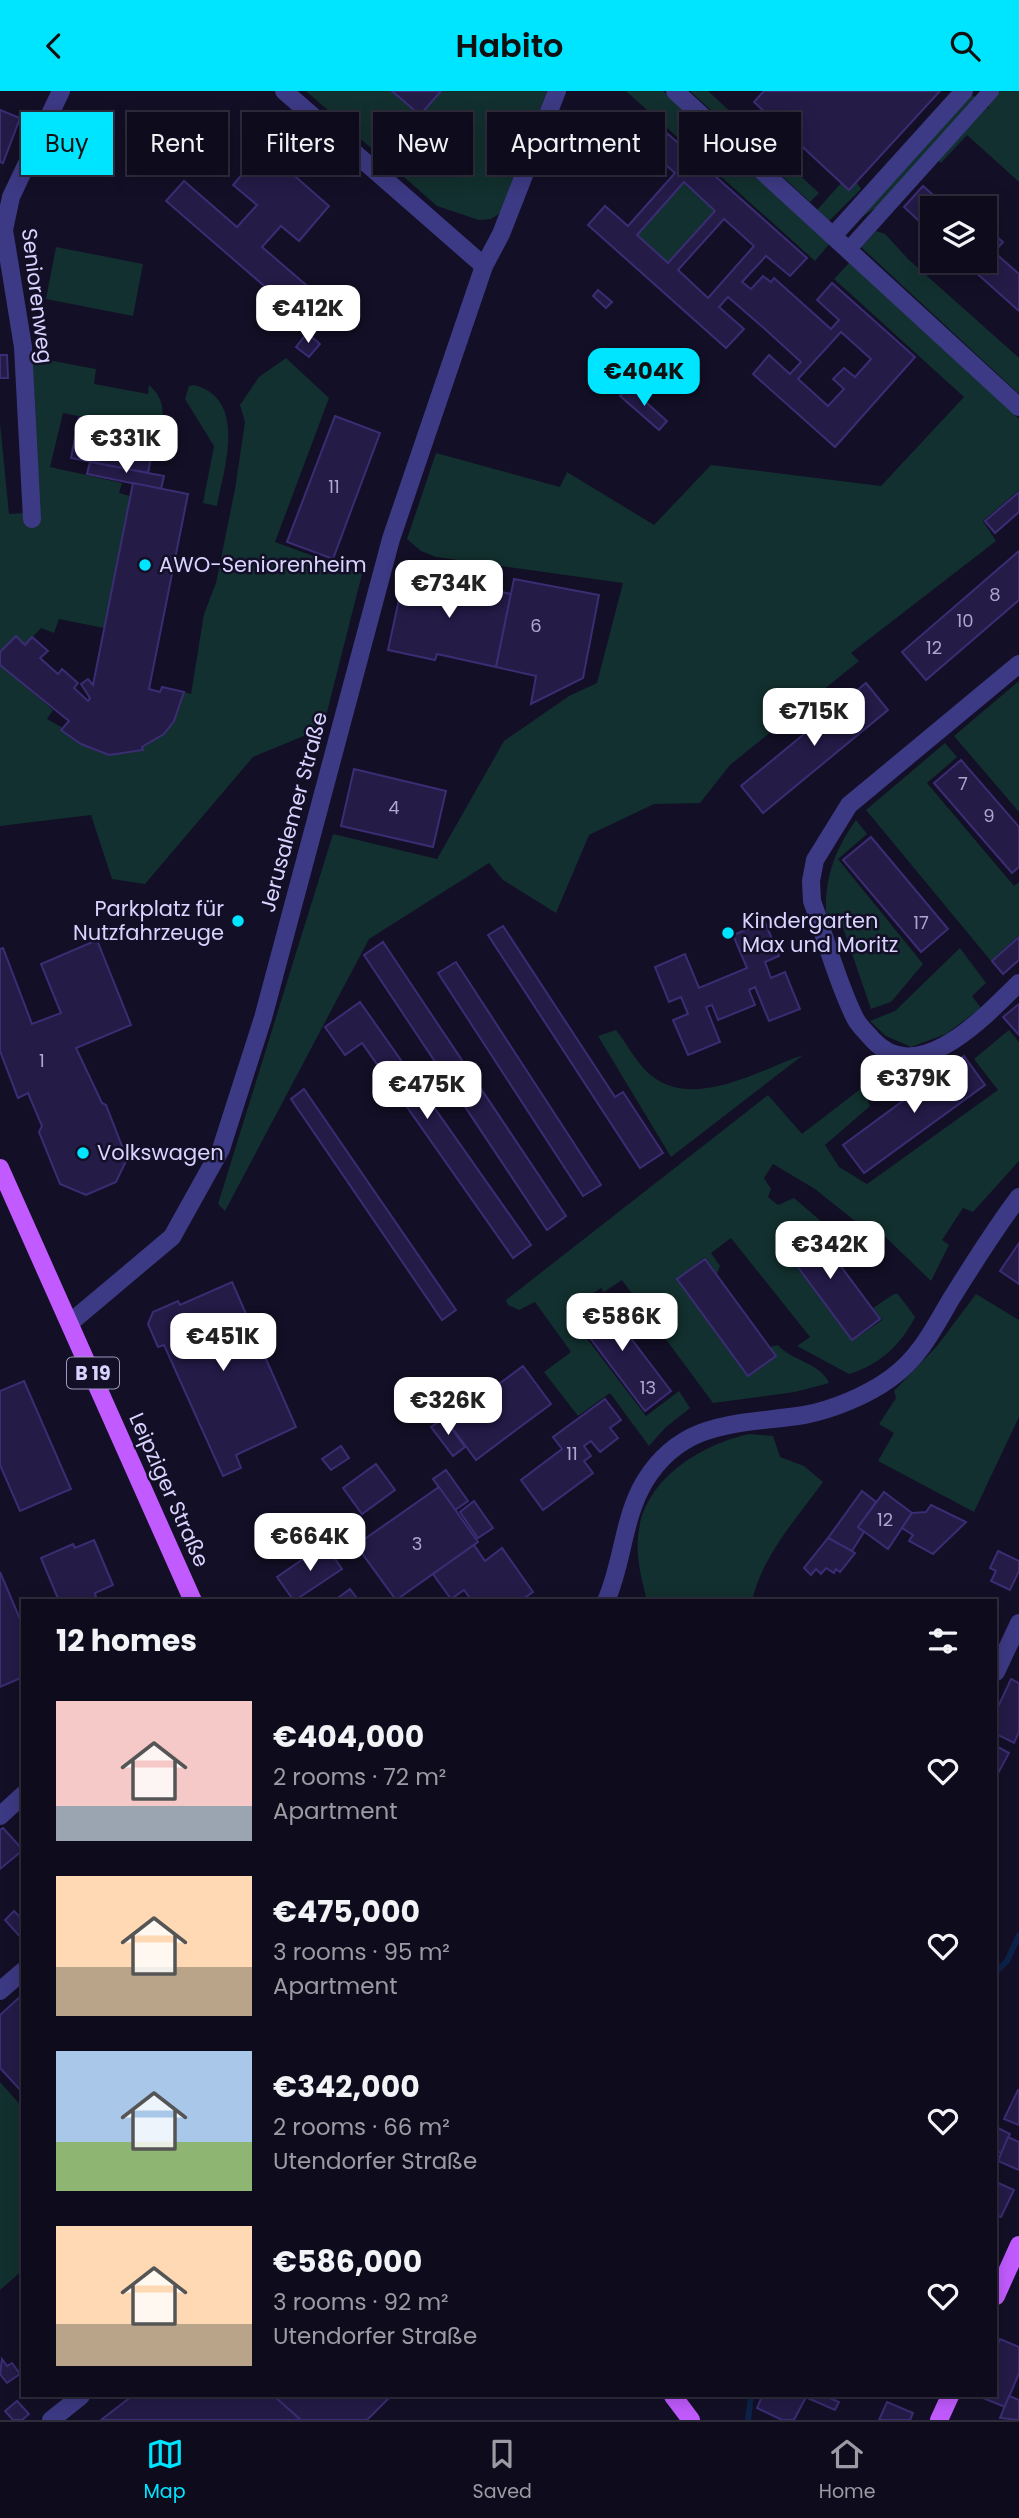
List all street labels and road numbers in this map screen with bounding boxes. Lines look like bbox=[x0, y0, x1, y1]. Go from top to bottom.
street label: Seniorenweg bbox=[15, 227, 60, 365]
street label: Jerusalemer Straße bbox=[253, 709, 334, 915]
road number: B 19 bbox=[67, 1357, 119, 1389]
street label: Leipziger Straße bbox=[122, 1408, 216, 1572]

